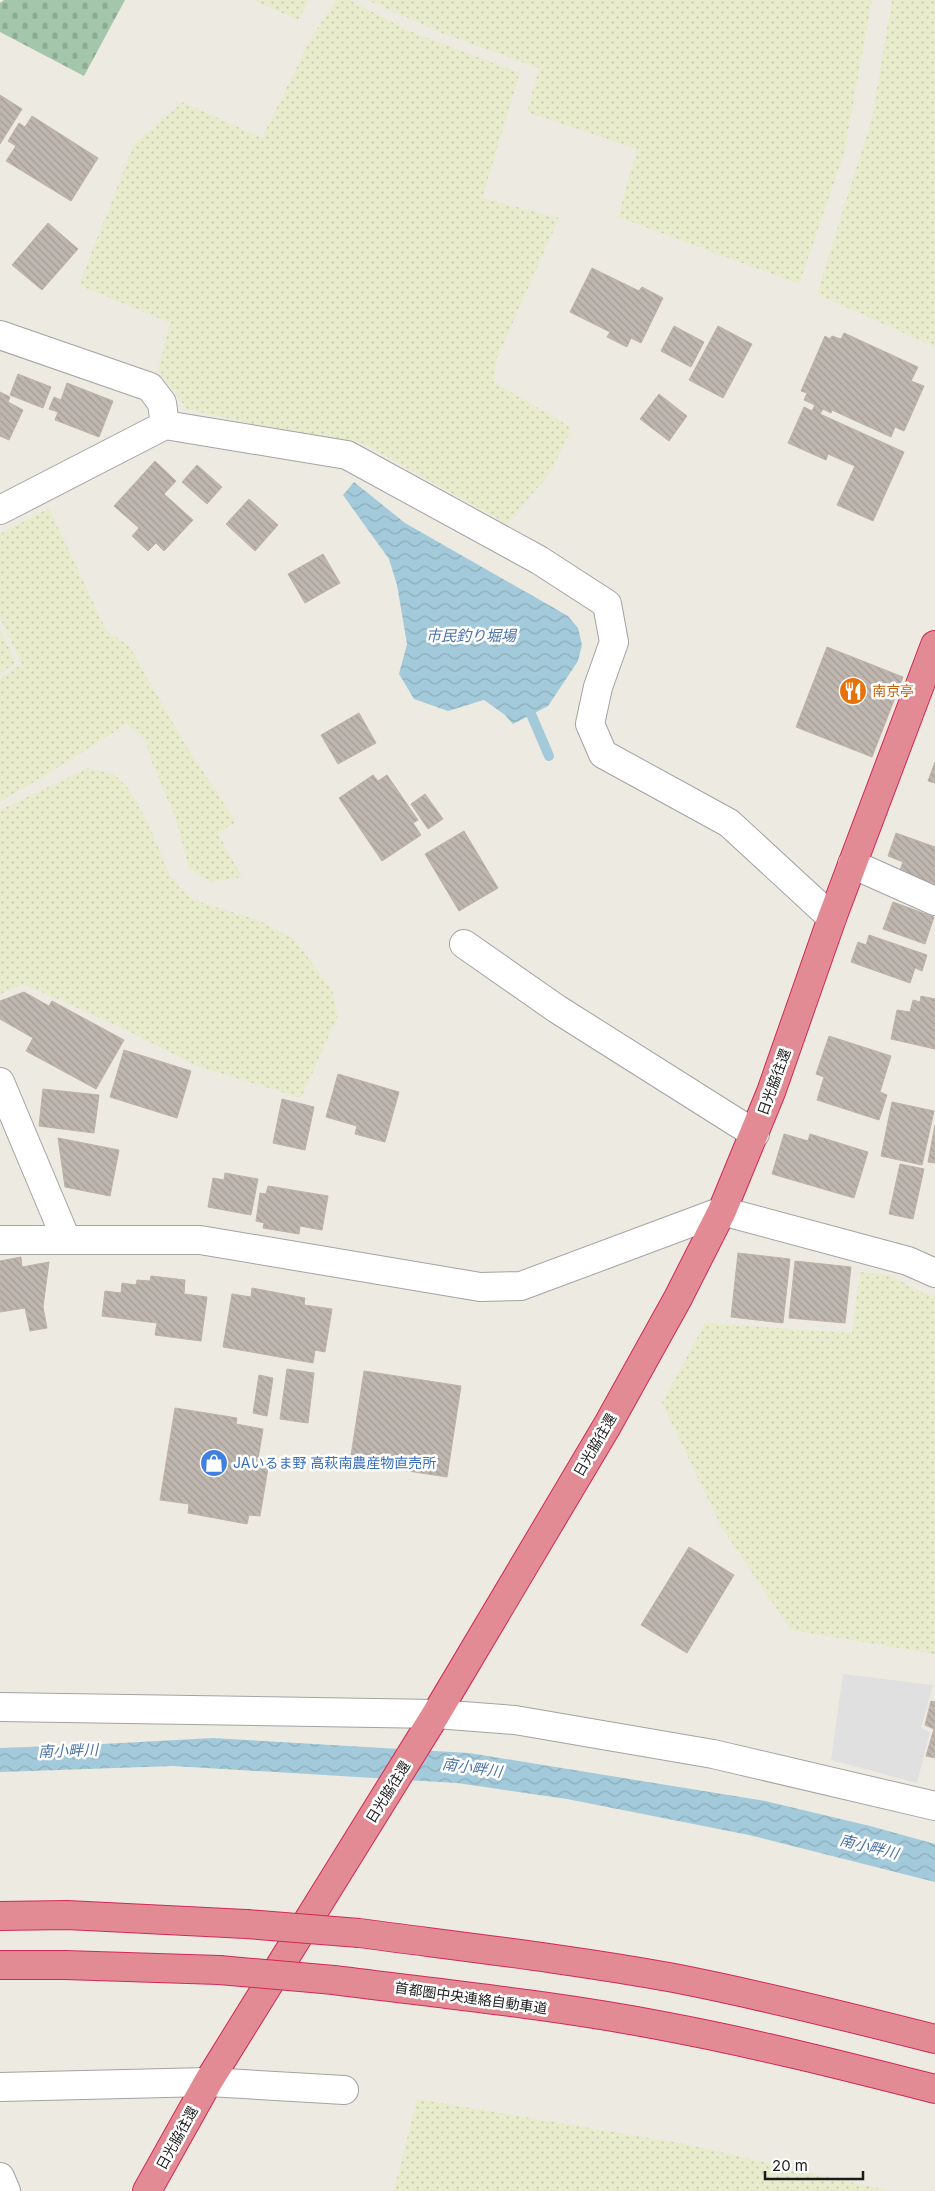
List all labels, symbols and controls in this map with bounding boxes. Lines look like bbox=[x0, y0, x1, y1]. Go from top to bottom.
water label: 市民釣り堀場 bbox=[426, 626, 518, 645]
restaurant icon: 南京亭 bbox=[838, 676, 868, 706]
place label: 南京亭 bbox=[872, 682, 914, 699]
street label: 日光脇往還 bbox=[754, 1046, 793, 1118]
street label: 日光脇往還 bbox=[570, 1410, 619, 1479]
shop icon: JAいるま野 高萩南農産物直売所 bbox=[199, 1448, 229, 1478]
place label: JAいるま野 高萩南農産物直売所 bbox=[233, 1454, 436, 1471]
water label: 南小畔川 bbox=[38, 1740, 100, 1761]
water label: 南小畔川 bbox=[441, 1754, 505, 1781]
street label: 日光脇往還 bbox=[362, 1758, 413, 1826]
water label: 南小畔川 bbox=[838, 1830, 902, 1863]
street label: 首都圏中央連絡自動車道 bbox=[394, 1978, 549, 2017]
street label: 日光脇往還 bbox=[152, 2103, 201, 2172]
scale bar bbox=[765, 2148, 862, 2180]
text: 20 m bbox=[772, 2156, 808, 2175]

